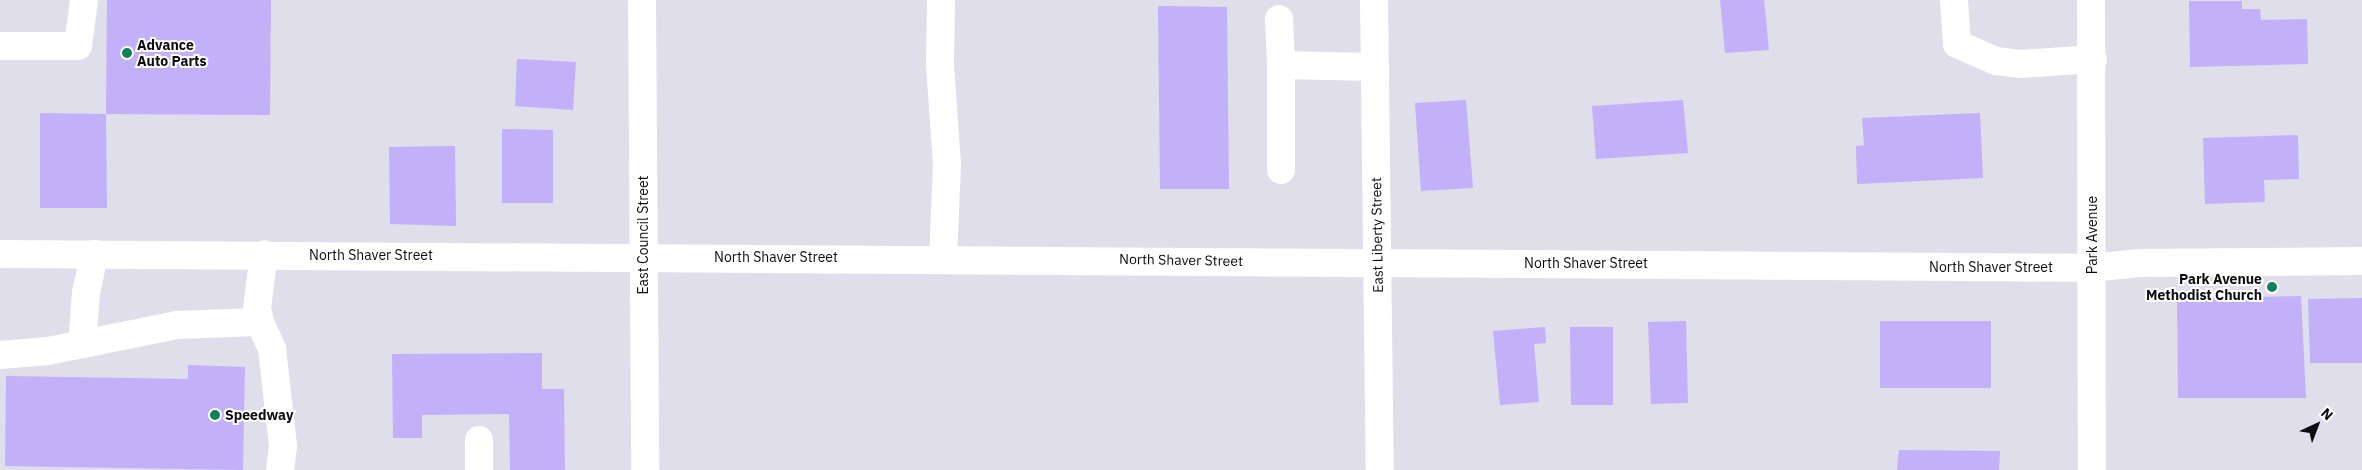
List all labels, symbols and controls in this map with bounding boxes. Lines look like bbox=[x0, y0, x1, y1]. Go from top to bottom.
place label: Advance Auto Parts bbox=[137, 37, 207, 70]
marker: Advance Auto Parts bbox=[121, 47, 133, 59]
street label: East Council Street bbox=[635, 175, 651, 295]
street label: East Liberty Street bbox=[1368, 177, 1386, 293]
street label: Park Avenue bbox=[2084, 196, 2100, 274]
street label: North Shaver Street bbox=[309, 247, 433, 263]
street label: North Shaver Street bbox=[714, 249, 838, 265]
street label: North Shaver Street bbox=[1119, 251, 1243, 269]
street label: North Shaver Street bbox=[1524, 255, 1648, 271]
street label: North Shaver Street bbox=[1929, 259, 2053, 275]
place label: Park Avenue Methodist Church bbox=[2146, 271, 2262, 304]
marker: Park Avenue Methodist Church bbox=[2266, 281, 2278, 293]
north arrow bbox=[2292, 400, 2342, 450]
text: N bbox=[2317, 404, 2337, 424]
place label: Speedway bbox=[225, 407, 293, 423]
marker: Speedway bbox=[209, 409, 221, 421]

